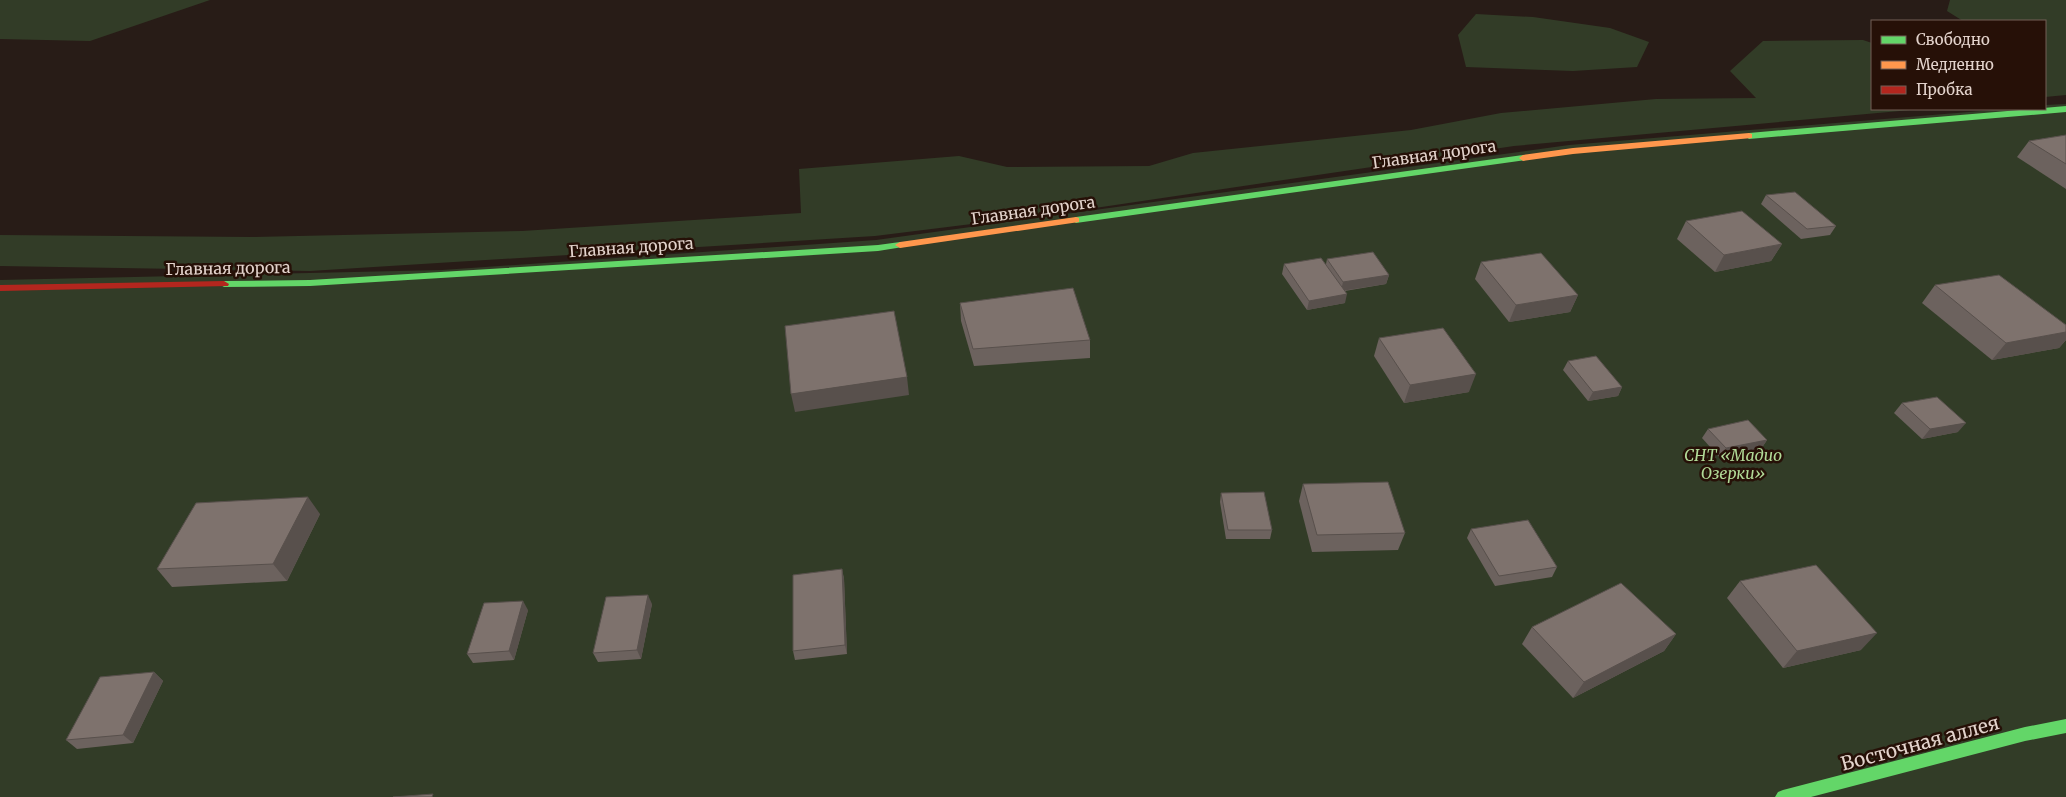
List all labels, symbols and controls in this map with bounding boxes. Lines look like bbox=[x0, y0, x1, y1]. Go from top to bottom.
legend bbox=[1871, 20, 2046, 110]
text: Свободно bbox=[1916, 30, 1990, 49]
text: Медленно bbox=[1916, 55, 1994, 74]
text: Пробка bbox=[1916, 80, 1973, 99]
street label: Главная дорога bbox=[1371, 135, 1498, 173]
street label: Главная дорога bbox=[970, 191, 1097, 229]
street label: Главная дорога bbox=[568, 233, 695, 261]
street label: Главная дорога bbox=[165, 257, 291, 279]
park label: СНТ «Мадио Озерки» bbox=[1684, 445, 1782, 483]
street label: Восточная аллея bbox=[1838, 710, 2002, 776]

